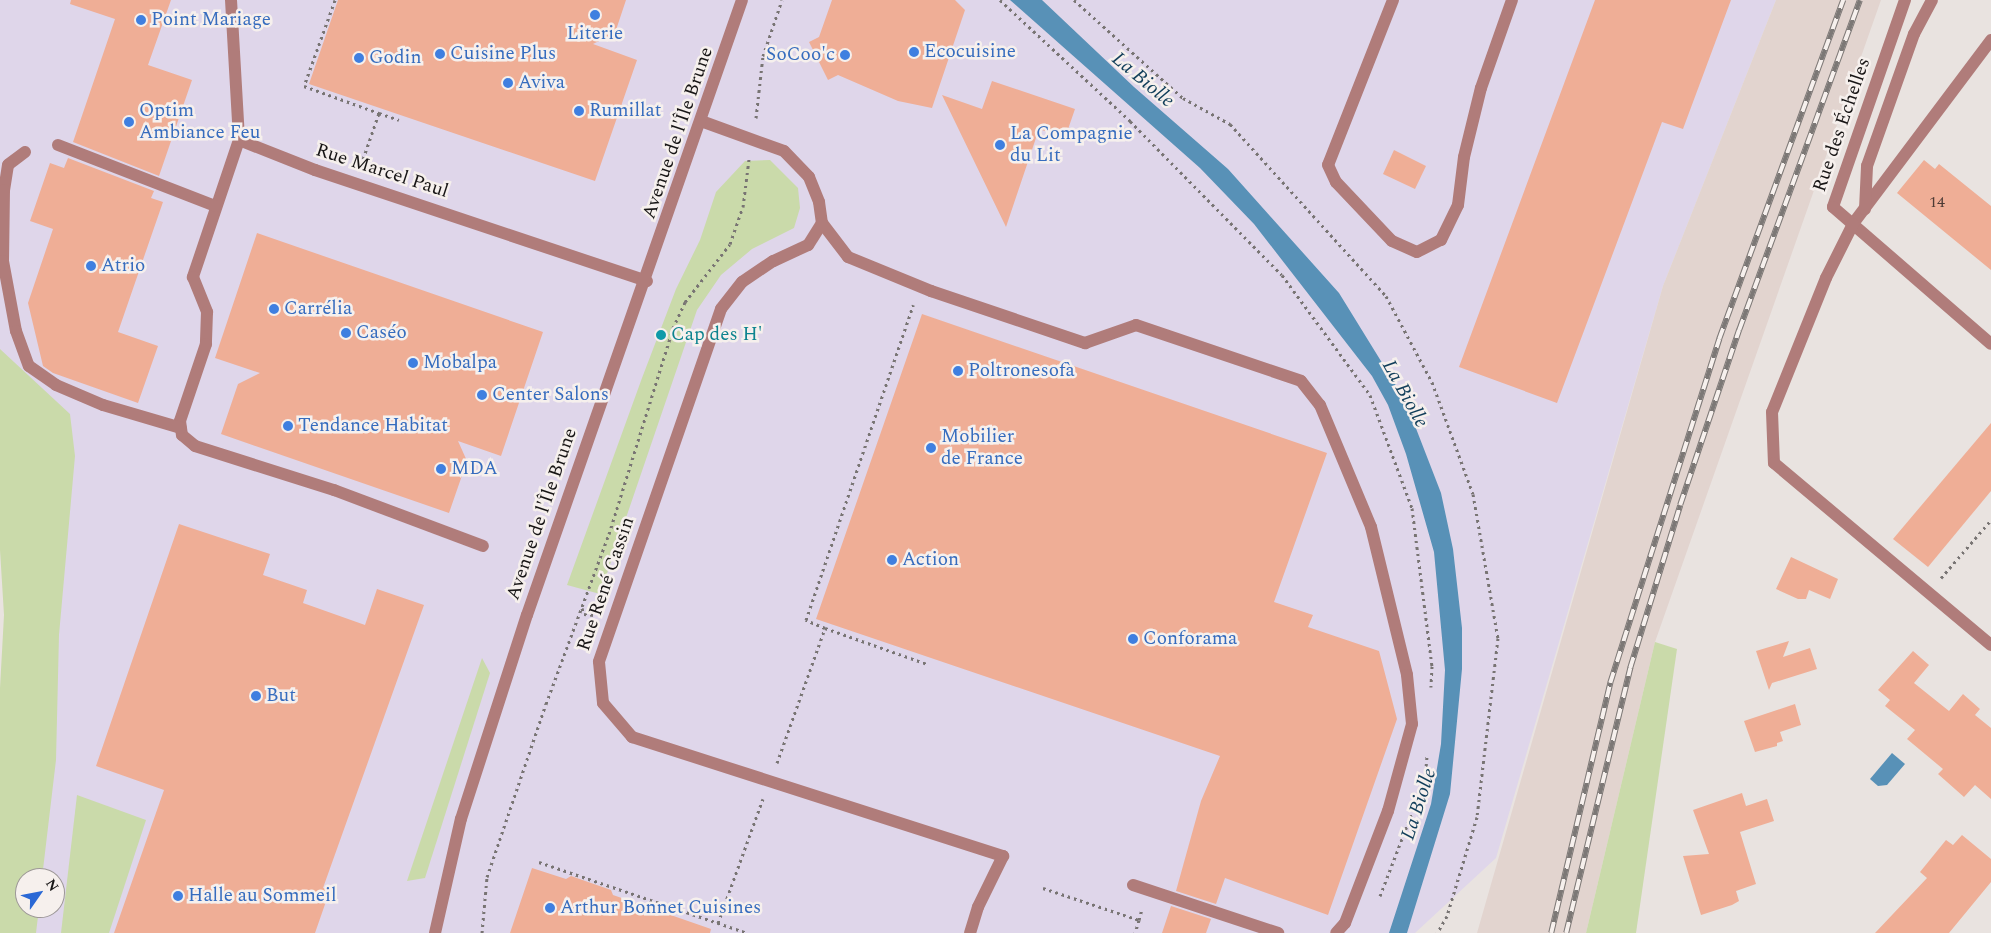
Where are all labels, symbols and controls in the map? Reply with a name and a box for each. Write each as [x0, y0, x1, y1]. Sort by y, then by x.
place label: Point Mariage [151, 9, 271, 31]
marker: Literie [589, 9, 601, 21]
marker: Point Mariage [135, 14, 147, 26]
place label: Literie [567, 23, 623, 45]
place label: Ecocuisine [924, 41, 1016, 63]
place label: Cuisine Plus [450, 43, 556, 65]
street label: Avenue de l'Île Brune [638, 44, 718, 222]
place label: SoCoo'c [766, 44, 835, 66]
marker: Ecocuisine [908, 46, 920, 58]
place label: Godin [369, 47, 422, 69]
water label: La Biolle [1107, 47, 1179, 113]
marker: Cuisine Plus [434, 48, 446, 60]
marker: SoCoo'c [839, 49, 851, 61]
marker: Godin [353, 52, 365, 64]
street label: Rue des Échelles [1808, 55, 1876, 195]
place label: Aviva [518, 72, 565, 94]
marker: Aviva [502, 77, 514, 89]
place label: Optim Ambiance Feu [139, 100, 260, 144]
place label: Rumillat [589, 100, 662, 122]
marker: Rumillat [573, 105, 585, 117]
marker: Optim Ambiance Feu [123, 116, 135, 128]
place label: La Compagnie du Lit [1010, 123, 1133, 167]
street label: Rue Marcel Paul [313, 139, 451, 203]
marker: La Compagnie du Lit [994, 139, 1006, 151]
house number: 14 [1929, 192, 1945, 212]
place label: Atrio [101, 255, 145, 277]
marker: Atrio [85, 260, 97, 272]
place label: Carrélia [284, 298, 352, 320]
marker: Carrélia [268, 303, 280, 315]
place label: Caséo [356, 322, 407, 344]
place label: Cap des H' [671, 324, 763, 346]
marker: Caséo [340, 327, 352, 339]
marker: Cap des H' [655, 329, 667, 341]
place label: Mobalpa [423, 352, 497, 374]
water label: La Biolle [1377, 356, 1433, 432]
marker: Mobalpa [407, 357, 419, 369]
place label: Poltronesofà [968, 360, 1075, 382]
marker: Poltronesofà [952, 365, 964, 377]
place label: Center Salons [492, 384, 609, 406]
marker: Center Salons [476, 389, 488, 401]
place label: Tendance Habitat [298, 415, 448, 437]
marker: Tendance Habitat [282, 420, 294, 432]
street label: Avenue de l'Île Brune [502, 425, 582, 603]
place label: Mobilier de France [941, 426, 1023, 470]
marker: Mobilier de France [925, 442, 937, 454]
place label: MDA [451, 458, 498, 480]
marker: MDA [435, 463, 447, 475]
street label: Rue René Cassin [572, 514, 640, 654]
place label: Action [902, 549, 959, 571]
marker: Action [886, 554, 898, 566]
place label: Conforama [1143, 628, 1237, 650]
marker: Conforama [1127, 633, 1139, 645]
place label: But [266, 685, 296, 707]
marker: But [250, 690, 262, 702]
water label: La Biolle [1396, 765, 1442, 843]
north arrow [15, 868, 65, 918]
text: N [40, 875, 64, 896]
place label: Halle au Sommeil [188, 885, 337, 907]
marker: Halle au Sommeil [172, 890, 184, 902]
place label: Arthur Bonnet Cuisines [560, 897, 761, 919]
marker: Arthur Bonnet Cuisines [544, 902, 556, 914]

